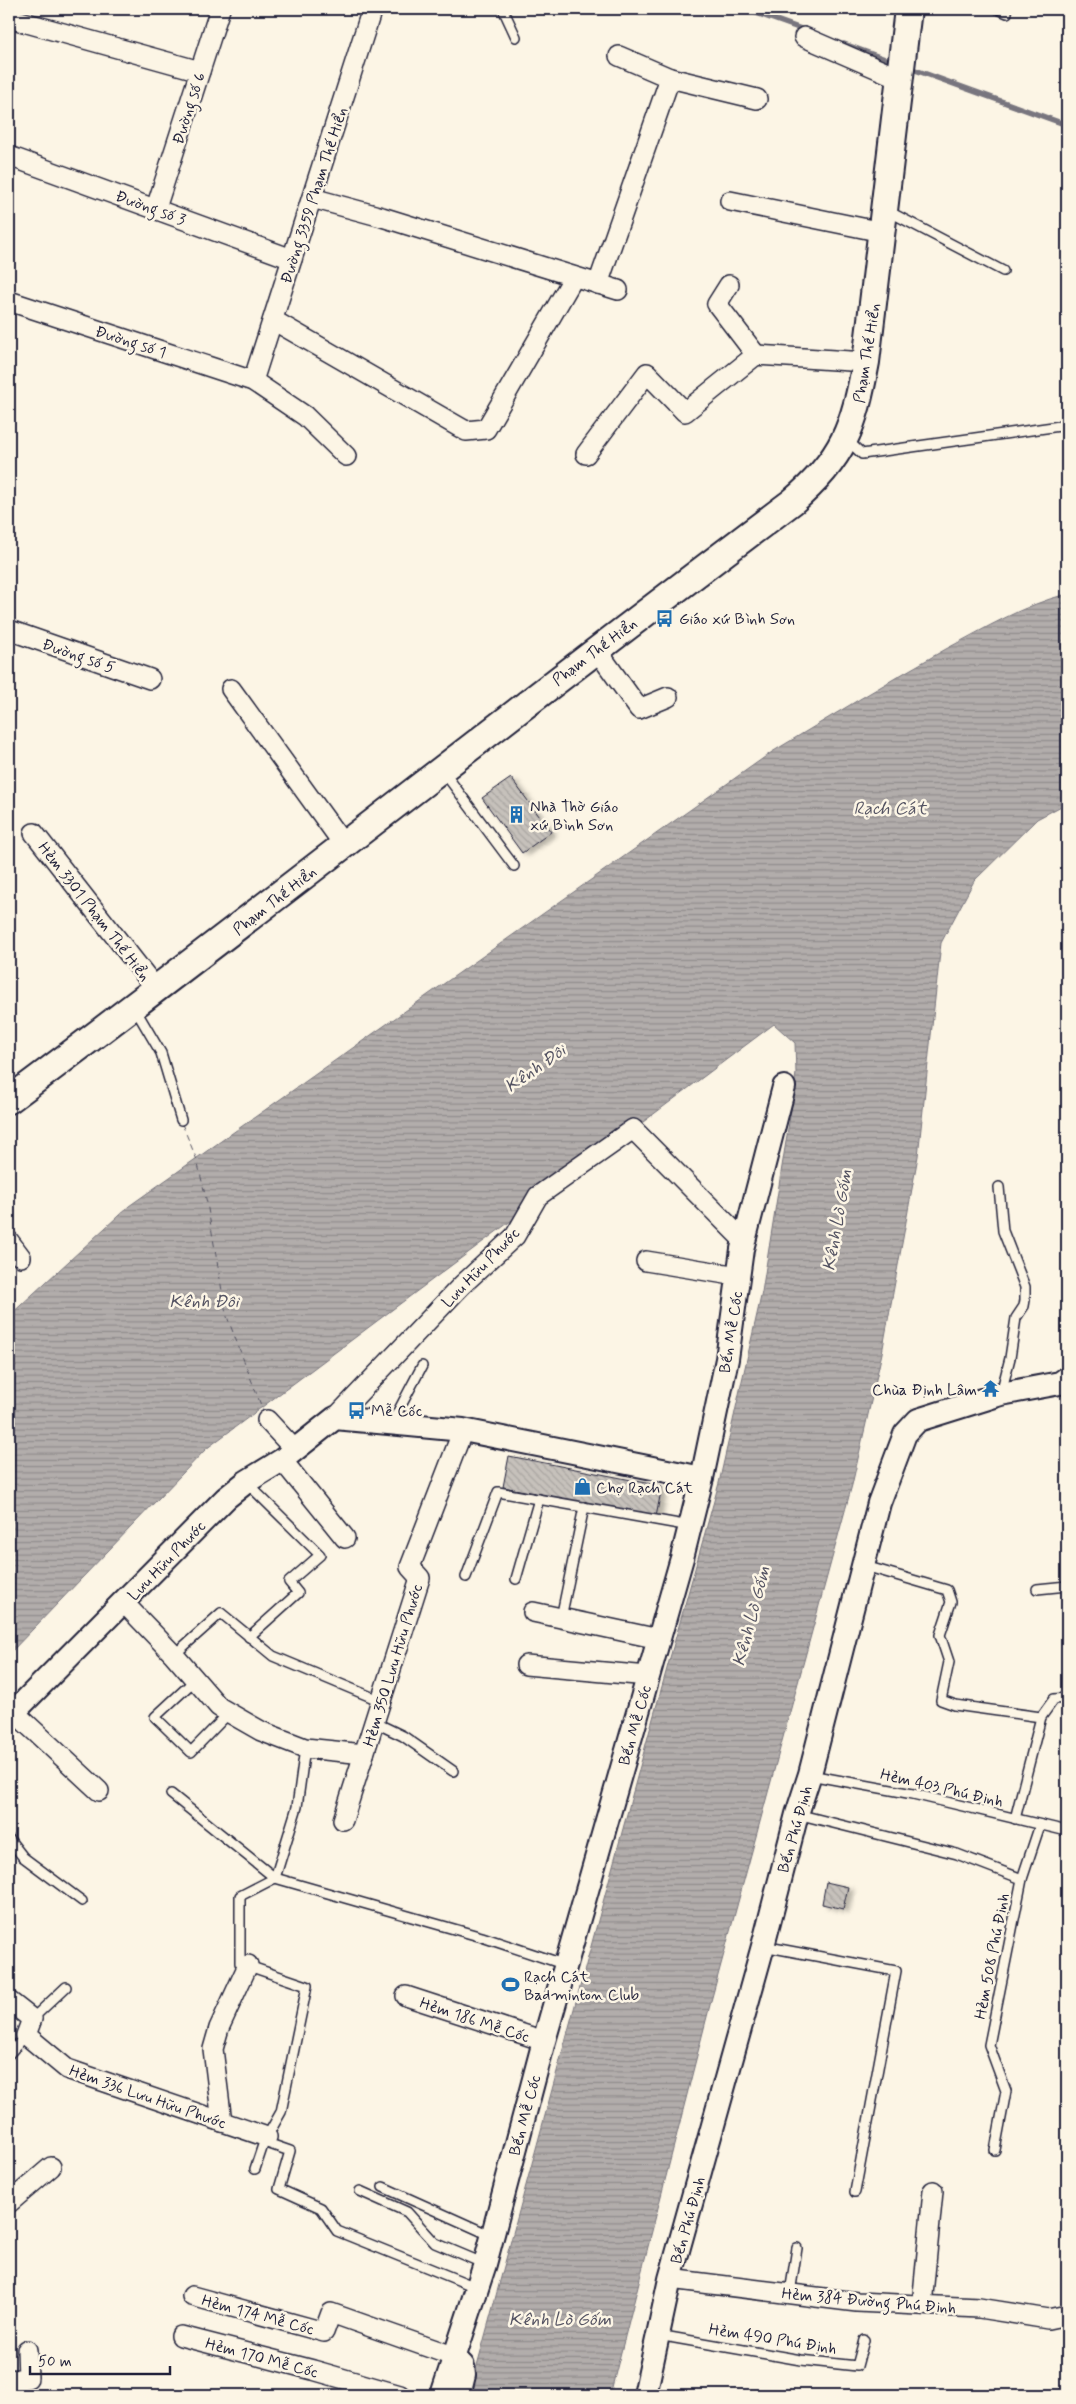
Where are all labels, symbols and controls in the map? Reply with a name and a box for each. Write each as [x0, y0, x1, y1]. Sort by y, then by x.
street label: Đường số 6 [168, 70, 212, 147]
street label: Đường 3359 Phạm Thế Hiển [276, 105, 354, 287]
street label: Đường số 3 [112, 186, 189, 232]
street label: Phạm Thế Hiển [849, 302, 886, 405]
street label: Đường số 1 [92, 321, 169, 365]
bus stop icon: Giáo xứ Bình Sơn [655, 608, 675, 628]
place label: Giáo xứ Bình Sơn [679, 609, 795, 630]
street label: Phạm Thế Hiển [548, 613, 642, 691]
street label: Đường số 5 [39, 634, 118, 680]
place label: Nhà Thờ Giáo xứ Bình Sơn [530, 797, 618, 836]
water label: Rạch Cát [854, 797, 928, 821]
building icon: Nhà Thờ Giáo xứ Bình Sơn [506, 805, 526, 825]
street label: Hẻm 3301 Phạm Thế Hiển [33, 838, 155, 986]
street label: Phạm Thế Hiển [229, 862, 321, 941]
water label: Kênh Đôi [500, 1038, 572, 1099]
water label: Kênh Lò Gốm [817, 1168, 859, 1273]
street label: Lưu Hữu Phước [438, 1223, 525, 1313]
street label: Bến Mễ Cốc [715, 1289, 748, 1375]
water label: Kênh Đôi [169, 1290, 241, 1314]
temple icon: Chùa Định Lâm [981, 1379, 1001, 1399]
place label: Chùa Định Lâm [872, 1380, 977, 1401]
bus stop icon: Mễ Cốc [347, 1400, 367, 1420]
place label: Mễ Cốc [371, 1401, 423, 1422]
shop icon: Chợ Rạch Cát [572, 1477, 592, 1497]
place label: Chợ Rạch Cát [596, 1478, 694, 1499]
street label: Lưu Hữu Phước [124, 1516, 211, 1606]
water label: Kênh Lò Gốm [727, 1564, 777, 1669]
street label: Hẻm 350 Lưu Hữu Phước [359, 1581, 428, 1749]
street label: Bến Mễ Cốc [614, 1682, 657, 1768]
street label: Hẻm 403 Phú Định [878, 1764, 1005, 1813]
street label: Bến Phú Định [773, 1783, 818, 1876]
street label: Hẻm 508 Phú Định [970, 1891, 1015, 2021]
place label: Rạch Cát Badminton Club [524, 1967, 640, 2006]
sports icon: Rạch Cát Badminton Club [500, 1975, 520, 1995]
street label: Hẻm 186 Mễ Cốc [417, 1993, 533, 2048]
street label: Hẻm 336 Lưu Hữu Phước [66, 2061, 229, 2134]
street label: Bến Mễ Cốc [505, 2072, 546, 2158]
street label: Bến Phú Định [666, 2174, 711, 2267]
street label: Hẻm 384 Đường Phú Định [781, 2283, 957, 2321]
street label: Hẻm 174 Mễ Cốc [199, 2290, 317, 2341]
water label: Kênh Lò Gốm [509, 2308, 611, 2332]
street label: Hẻm 490 Phú Định [707, 2319, 838, 2360]
street label: Hẻm 170 Mễ Cốc [203, 2333, 321, 2384]
scale bar [30, 2344, 170, 2376]
text: 50 m [38, 2352, 72, 2372]

